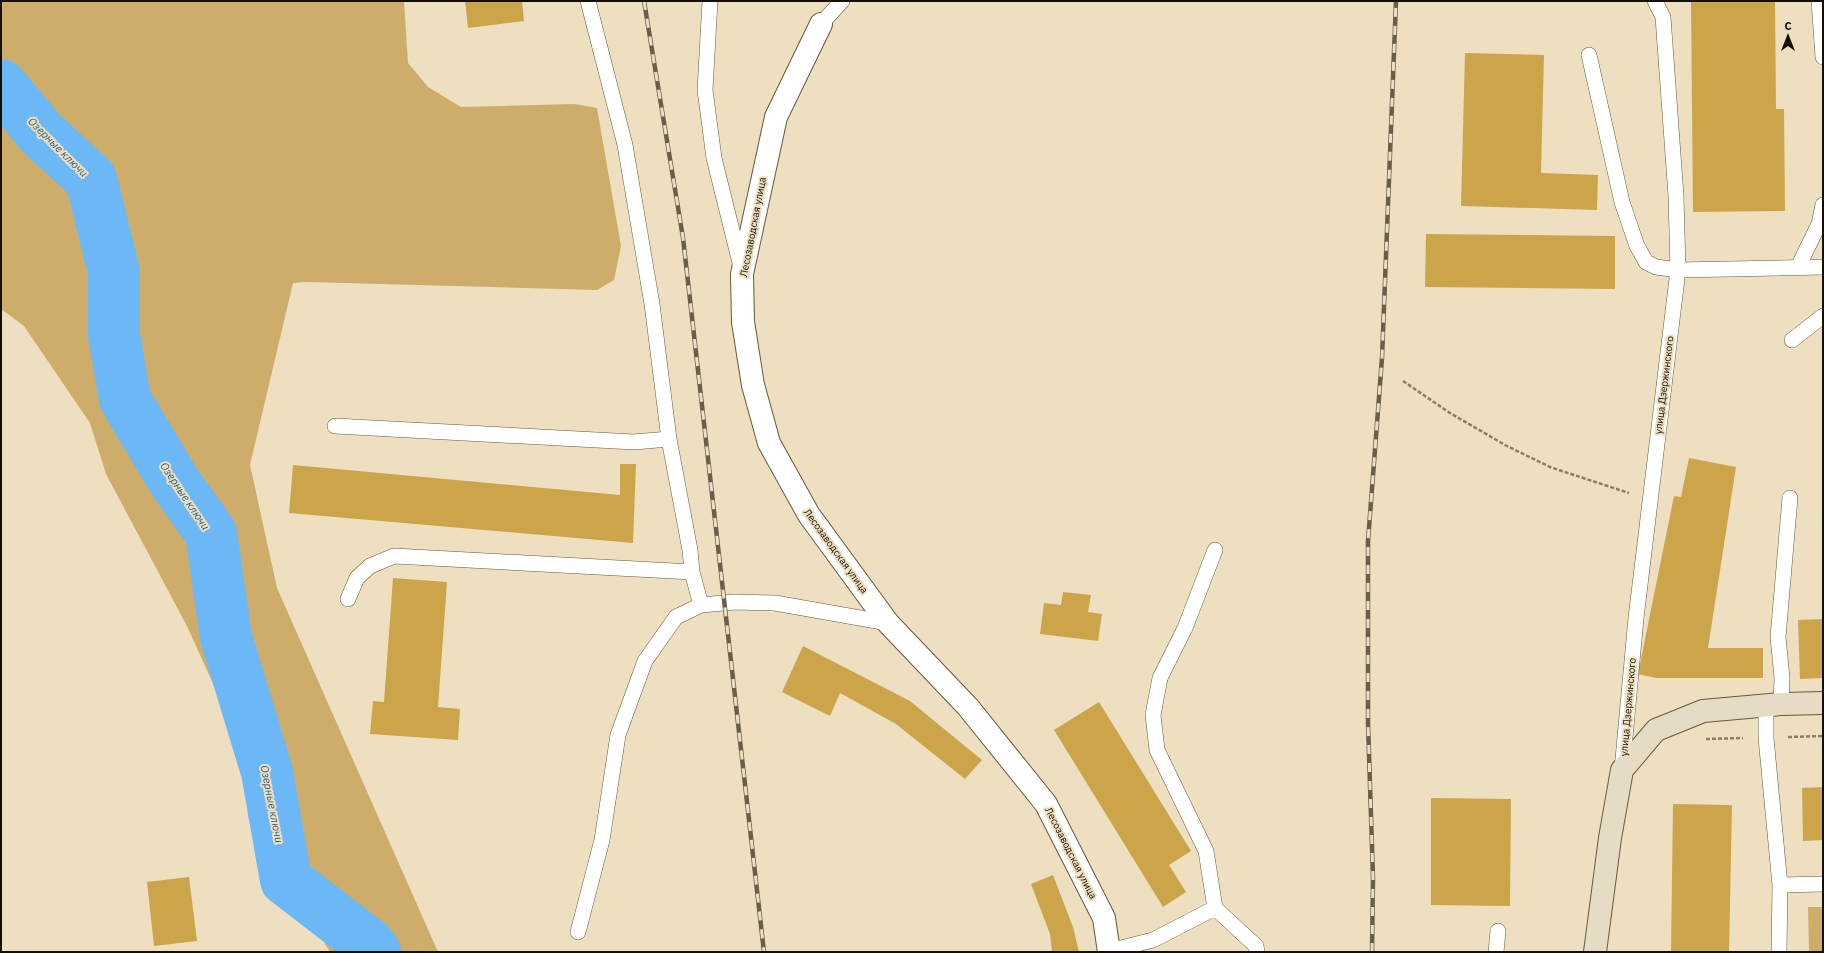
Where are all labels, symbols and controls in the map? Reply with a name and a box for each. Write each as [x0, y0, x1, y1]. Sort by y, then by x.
north arrow [1768, 16, 1808, 56]
text: С [1784, 19, 1792, 33]
water label: Озерные ключи [25, 114, 91, 180]
street label: Лесозаводская улица [737, 175, 769, 278]
street label: улица Дзержинского [1652, 335, 1677, 435]
water label: Озерные ключи [157, 459, 213, 533]
street label: Лесозаводская улица [801, 506, 871, 596]
street label: улица Дзержинского [1617, 657, 1639, 757]
water label: Озерные ключи [258, 764, 286, 844]
street label: Лесозаводская улица [1042, 805, 1100, 902]

